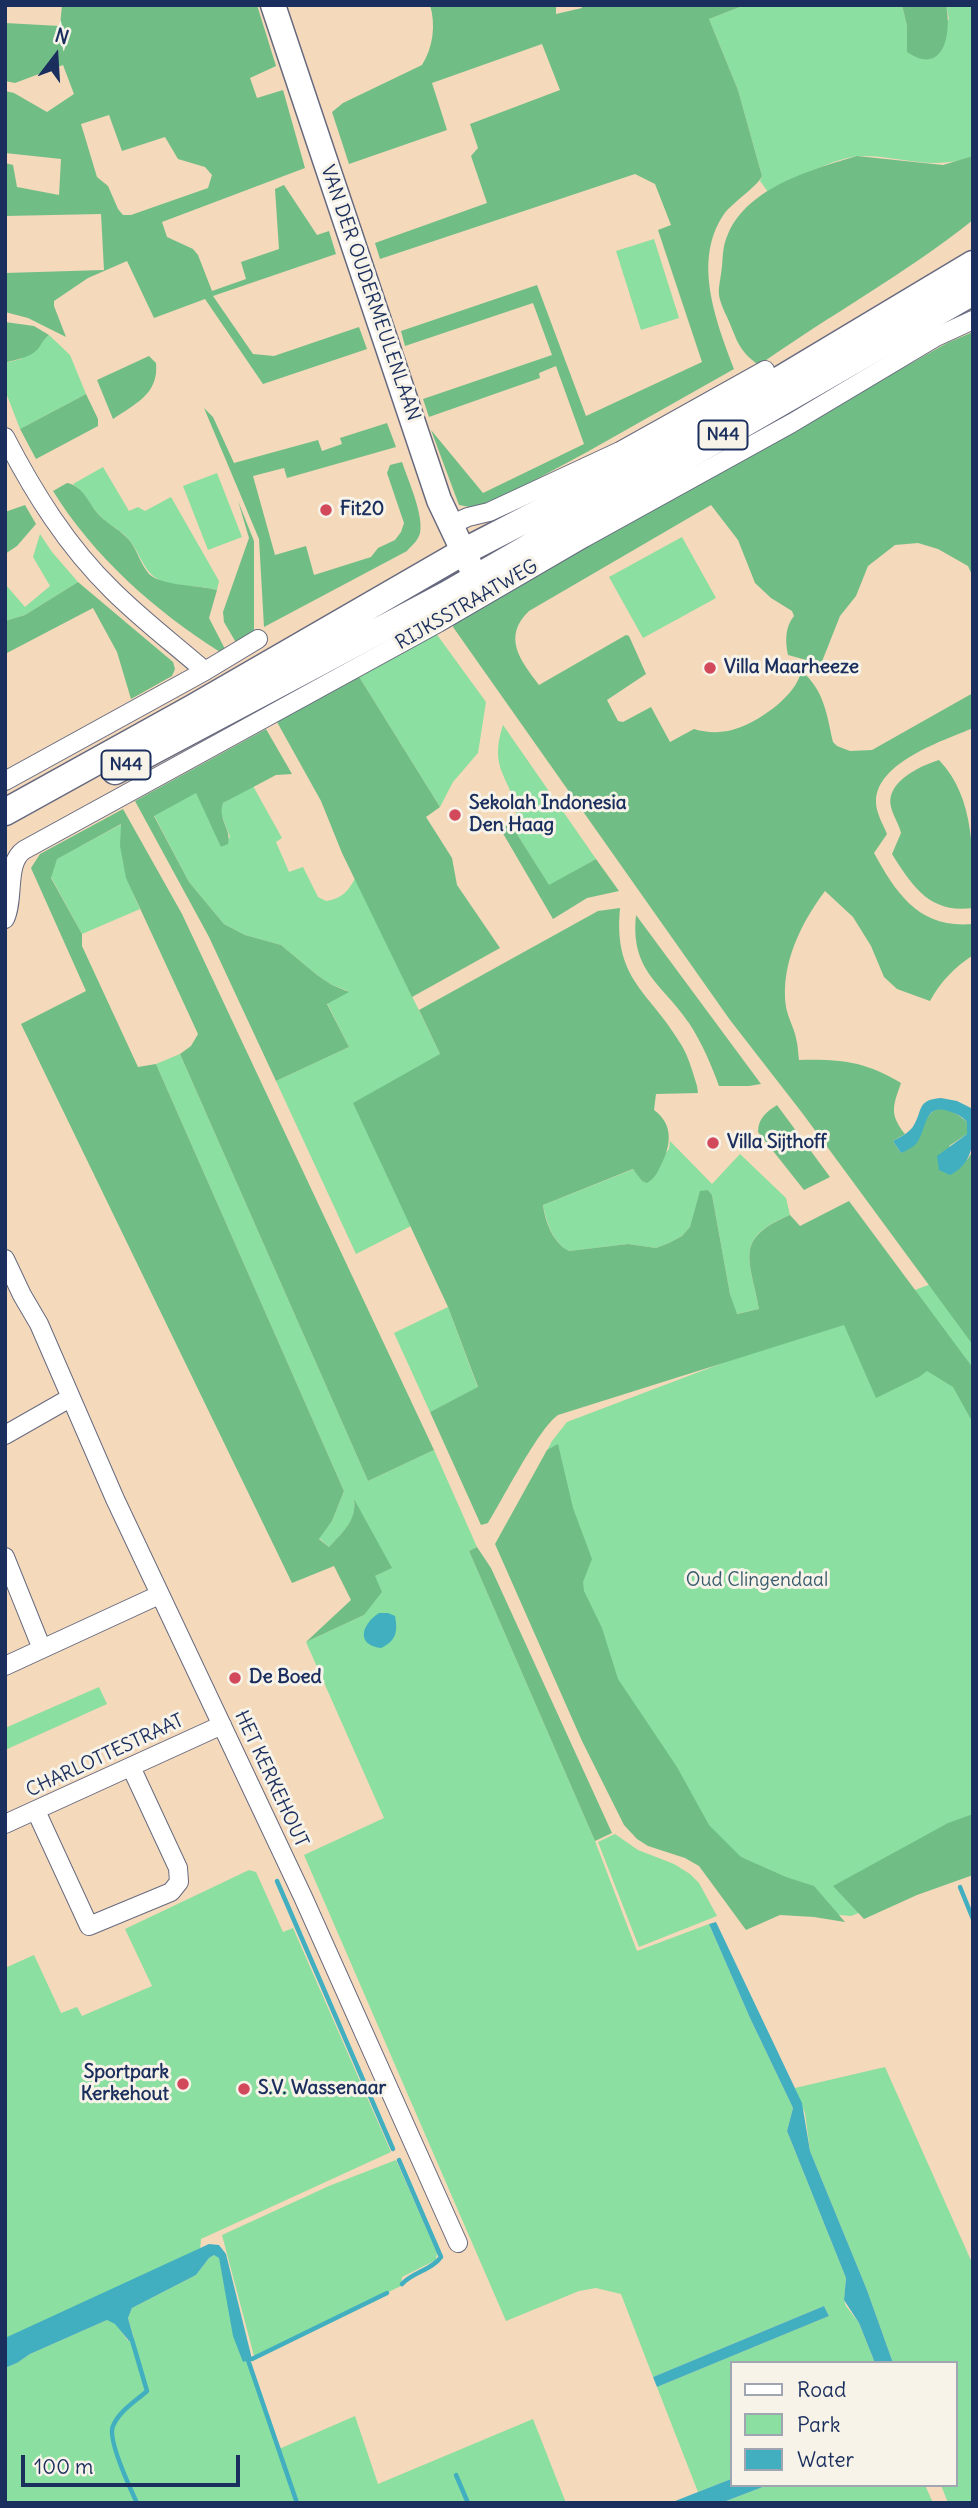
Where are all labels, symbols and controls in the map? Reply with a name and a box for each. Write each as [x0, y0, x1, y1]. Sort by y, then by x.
north arrow [21, 21, 91, 91]
text: N [52, 23, 72, 49]
street label: VAN DER OUDERMEULENLAAN [315, 162, 425, 424]
road number: N44 [698, 421, 748, 450]
place label: Fit20 [340, 499, 384, 521]
marker: Fit20 [318, 502, 334, 518]
street label: RIJKSSTRAATWEG [392, 555, 542, 655]
place label: Villa Maarheeze [724, 657, 859, 679]
marker: Villa Maarheeze [702, 660, 718, 676]
road number: N44 [102, 750, 150, 780]
place label: Sekolah Indonesia Den Haag [469, 793, 627, 837]
marker: Sekolah Indonesia Den Haag [447, 807, 463, 823]
place label: Villa Sijthoff [727, 1132, 826, 1154]
marker: Villa Sijthoff [705, 1135, 721, 1151]
park label: Oud Clingendaal [686, 1570, 828, 1592]
place label: De Boed [249, 1667, 322, 1689]
marker: De Boed [227, 1670, 243, 1686]
street label: HET KERKEHOUT [229, 1707, 313, 1851]
street label: CHARLOTTESTRAAT [23, 1710, 187, 1802]
place label: Sportpark Kerkehout [81, 2062, 169, 2106]
marker: Sportpark Kerkehout [175, 2076, 191, 2092]
place label: S.V. Wassenaar [258, 2078, 386, 2100]
marker: S.V. Wassenaar [236, 2081, 252, 2097]
legend [730, 2361, 957, 2487]
text: Road [797, 2376, 846, 2403]
text: Park [797, 2411, 840, 2438]
scale bar [24, 2442, 243, 2486]
text: Water [797, 2446, 854, 2473]
text: 100 m [34, 2453, 93, 2480]

